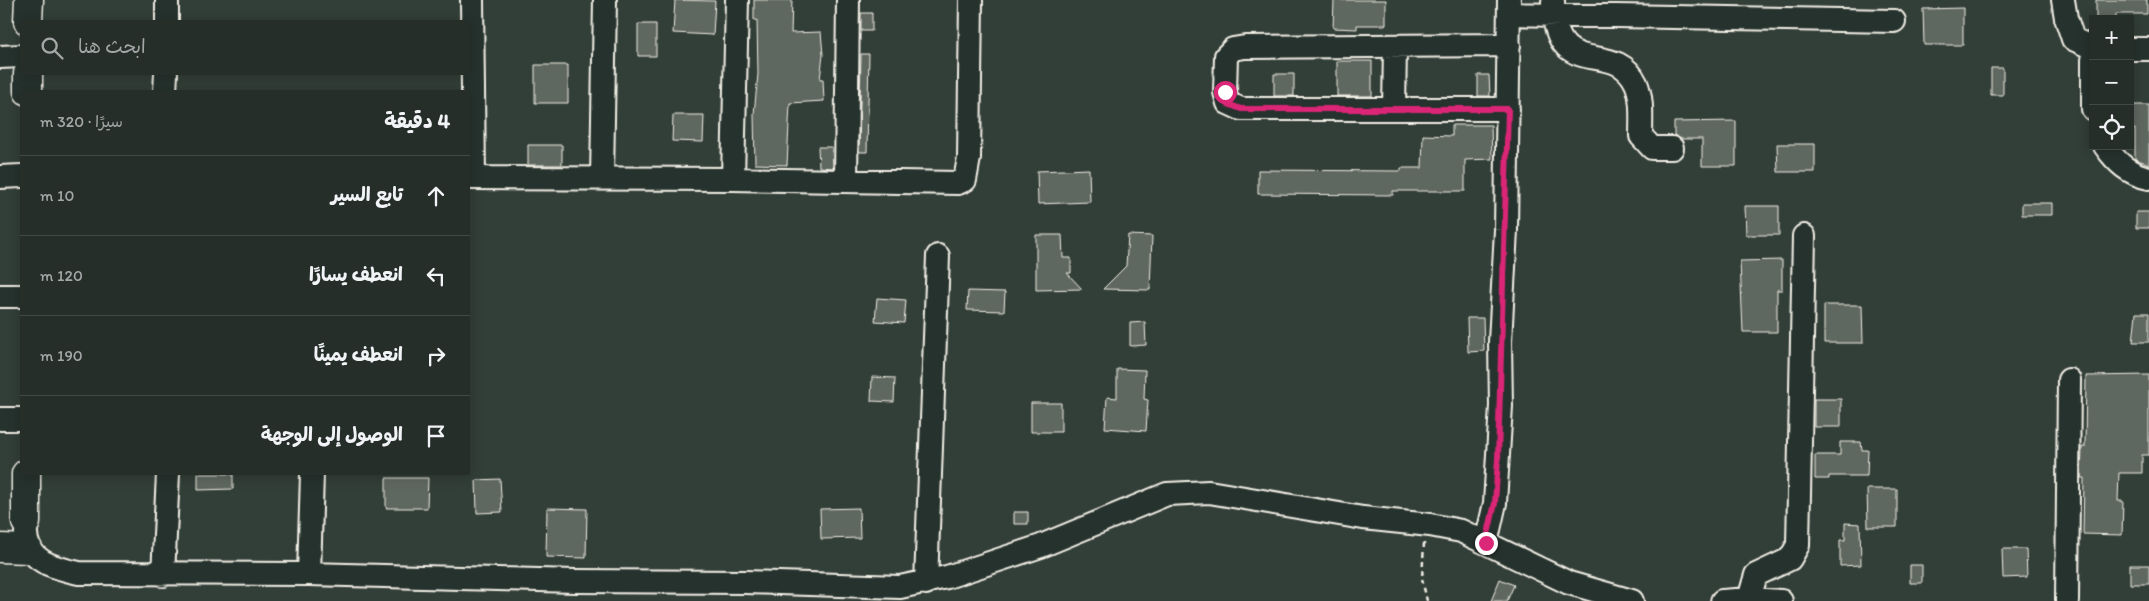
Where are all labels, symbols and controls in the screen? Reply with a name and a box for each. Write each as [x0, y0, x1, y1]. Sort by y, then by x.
map controls [2089, 15, 2134, 150]
button: + [2089, 15, 2134, 60]
search box [20, 20, 470, 75]
icon: search [38, 34, 66, 62]
text: ابحث هنا [78, 35, 146, 58]
button: − [2089, 60, 2134, 105]
route start [1214, 81, 1237, 104]
button: locate [2089, 105, 2134, 150]
text: 4 دقيقة [384, 108, 450, 133]
text: سيرًا · 320 m [40, 112, 123, 131]
icon: ahead [422, 182, 450, 210]
text: تابع السير [331, 183, 403, 206]
text: 10 m [40, 186, 74, 205]
icon: left [422, 262, 450, 290]
text: انعطف يسارًا [309, 263, 403, 286]
text: 120 m [40, 266, 83, 285]
icon: right [422, 342, 450, 370]
text: انعطف يمينًا [314, 343, 403, 366]
text: 190 m [40, 346, 83, 365]
icon: arrive [422, 422, 450, 450]
text: الوصول إلى الوجهة [261, 423, 403, 446]
route end [1475, 532, 1498, 555]

